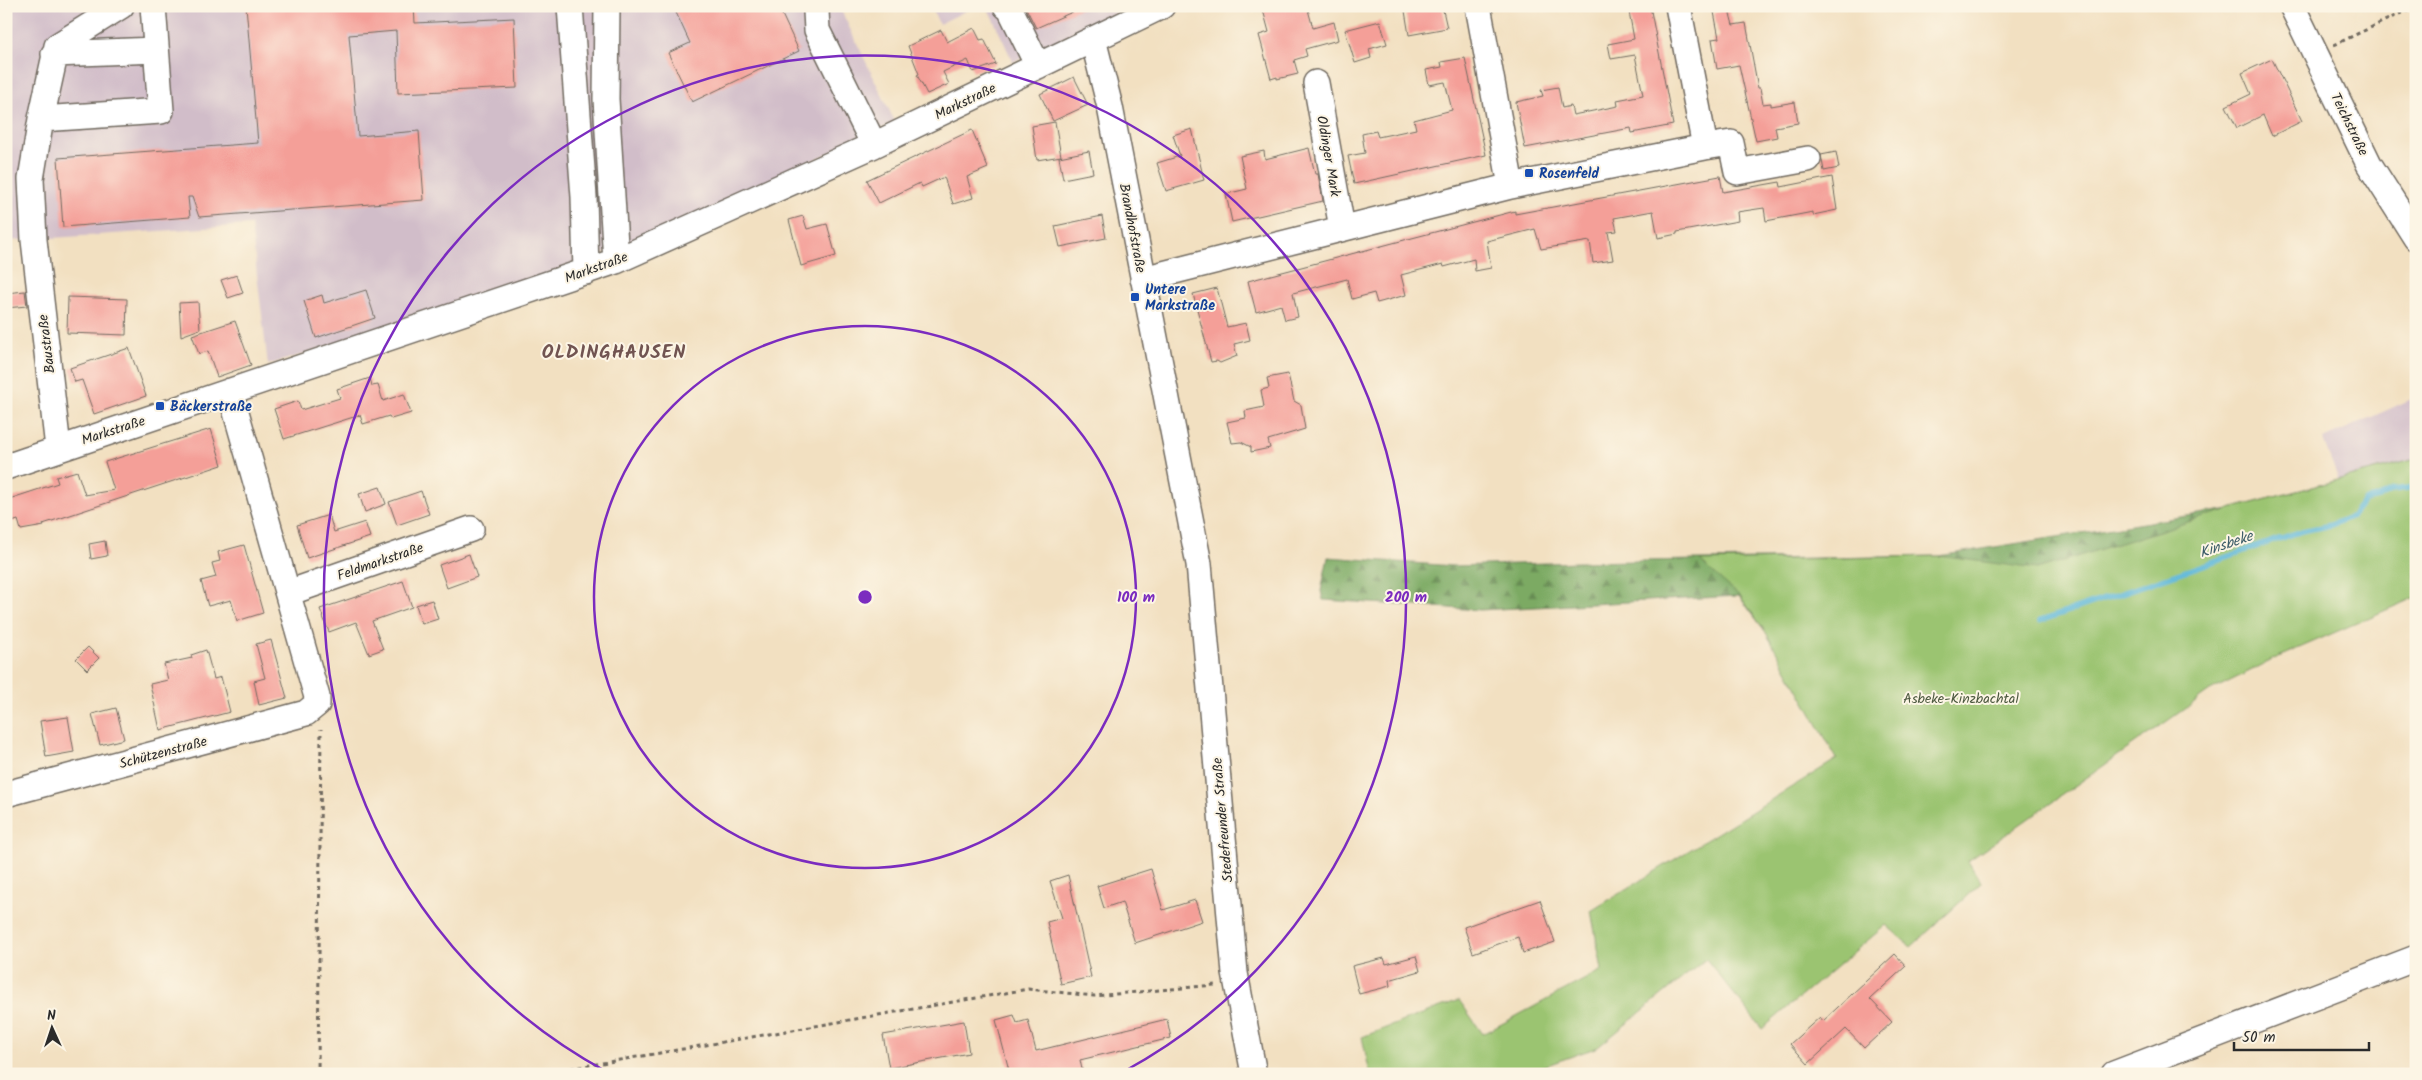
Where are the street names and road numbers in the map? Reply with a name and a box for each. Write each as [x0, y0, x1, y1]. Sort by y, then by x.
street label: Markstraße [931, 77, 1000, 126]
street label: Teichstraße [2324, 89, 2374, 160]
street label: Oldinger Mark [1310, 114, 1346, 199]
street label: Brandhofstraße [1113, 182, 1152, 276]
street label: Markstraße [562, 246, 632, 290]
street label: Baustraße [32, 312, 62, 375]
street label: Markstraße [79, 410, 149, 452]
street label: Feldmarkstraße [334, 537, 427, 587]
street label: Schützenstraße [117, 730, 210, 775]
street label: Stedefreunder Straße [1207, 756, 1239, 883]

